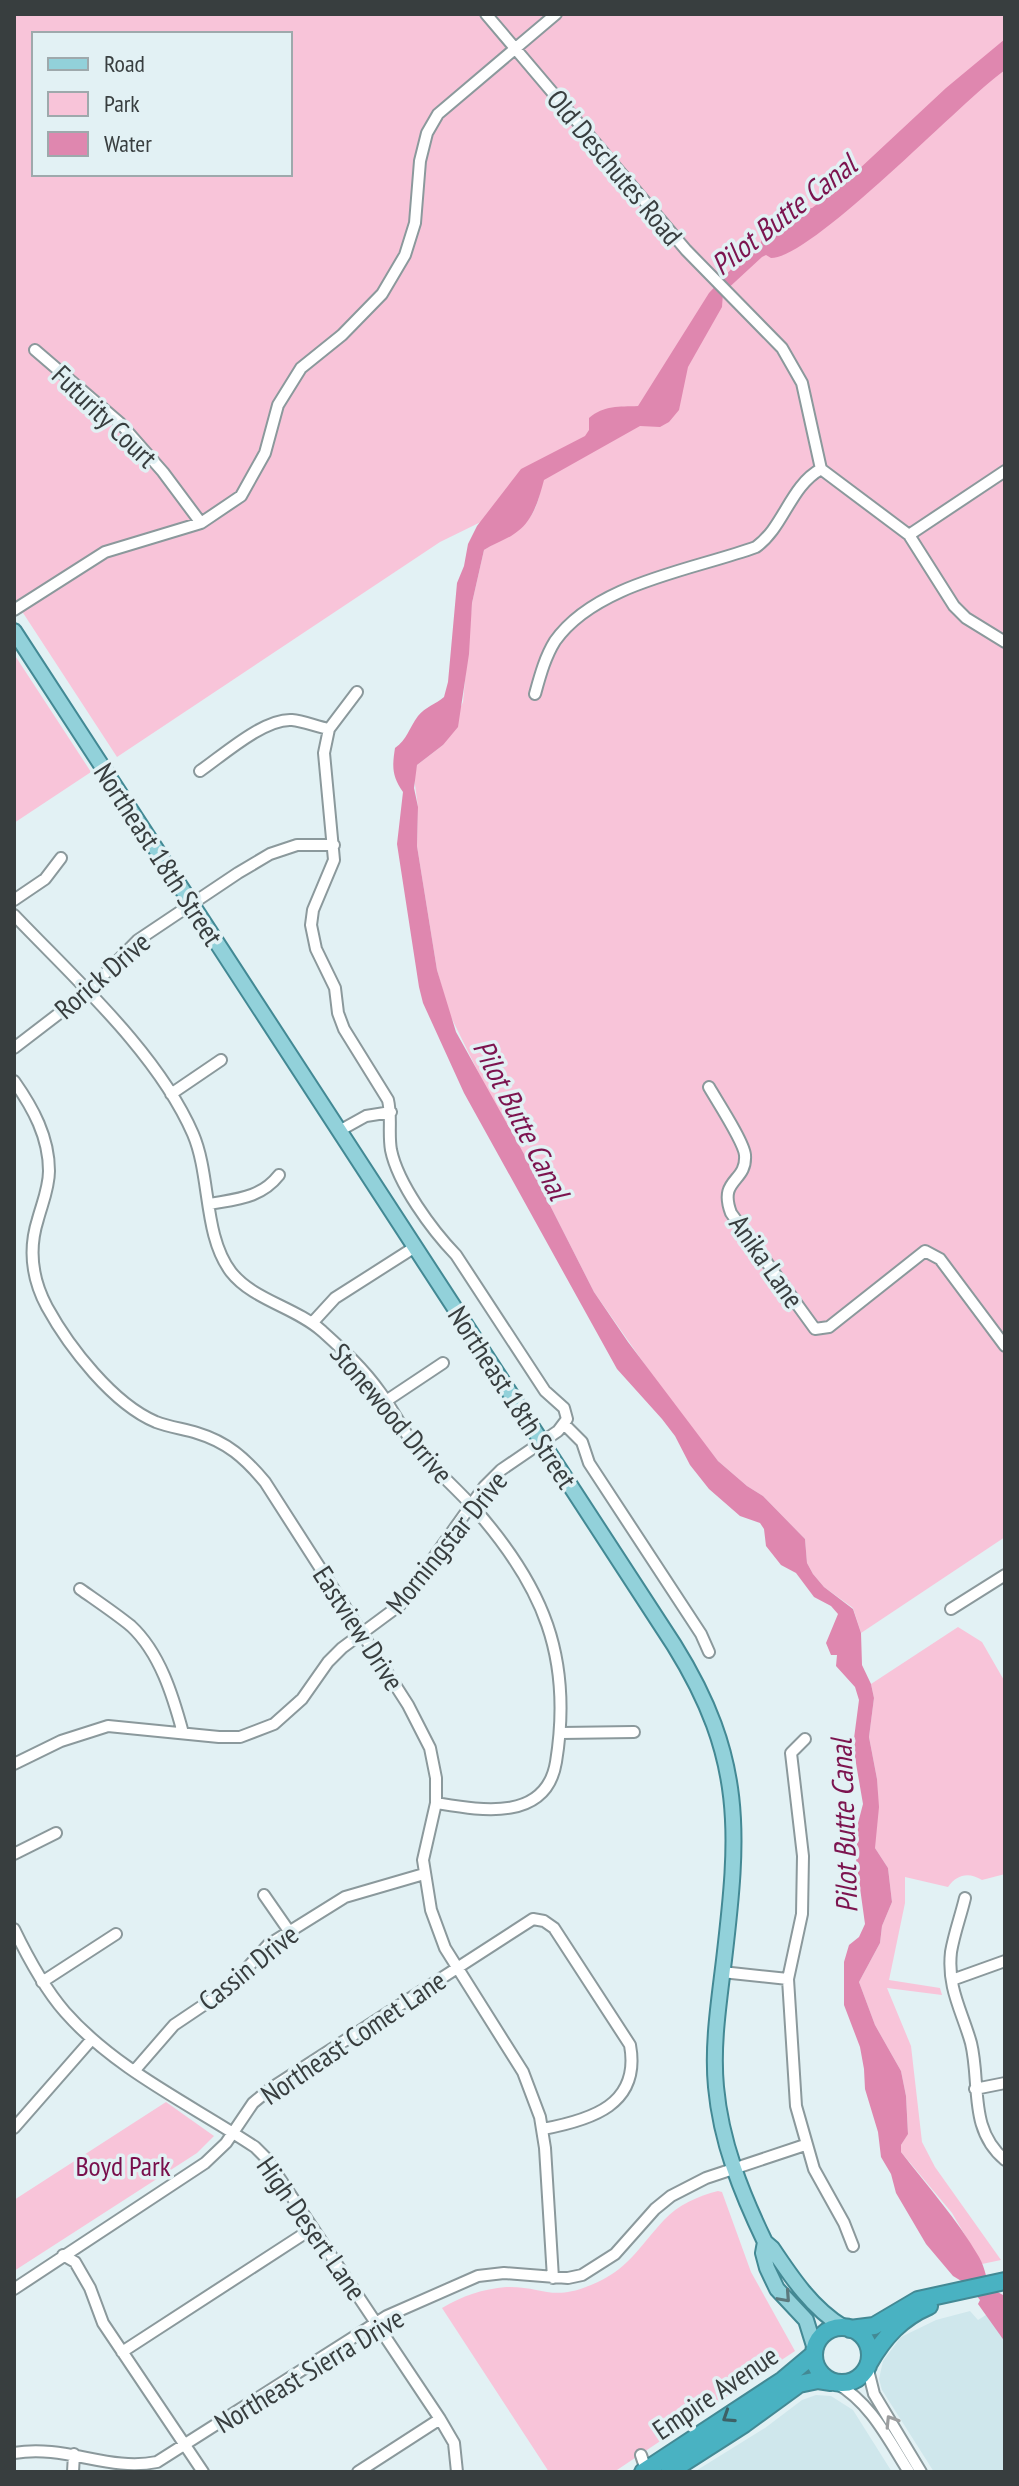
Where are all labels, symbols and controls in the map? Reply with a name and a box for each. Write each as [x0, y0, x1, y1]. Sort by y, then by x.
legend [32, 32, 292, 176]
text: Road [104, 48, 145, 79]
street label: Old Deschutes Road [539, 81, 691, 253]
text: Park [104, 88, 140, 119]
text: Water [104, 128, 152, 159]
water label: Pilot Butte Canal [702, 143, 866, 283]
street label: Futurity Court [44, 357, 166, 476]
street label: Northeast 18th Street [86, 756, 232, 953]
street label: Rorick Drive [46, 923, 158, 1027]
water label: Pilot Butte Canal [465, 1033, 580, 1208]
street label: Anika Lane [721, 1207, 813, 1315]
street label: Northeast 18th Street [440, 1299, 586, 1496]
street label: Stonewood Drrive [322, 1335, 462, 1491]
street label: Morningstar Drive [377, 1463, 515, 1621]
street label: Eastview Drive [305, 1559, 413, 1697]
water label: Pilot Butte Canal [820, 1735, 866, 1914]
street label: Cassin Drive [191, 1916, 305, 2018]
street label: Northeast Comet Lane [253, 1961, 453, 2113]
park label: Boyd Park [75, 2147, 171, 2184]
street label: High Desert Lane [249, 2149, 375, 2307]
one-way arrow [776, 2288, 791, 2302]
street label: Northeast Sierra Drive [208, 2299, 410, 2441]
street label: Empire Avenue [645, 2336, 785, 2448]
one-way arrow [723, 2407, 737, 2422]
one-way arrow [885, 2415, 900, 2429]

